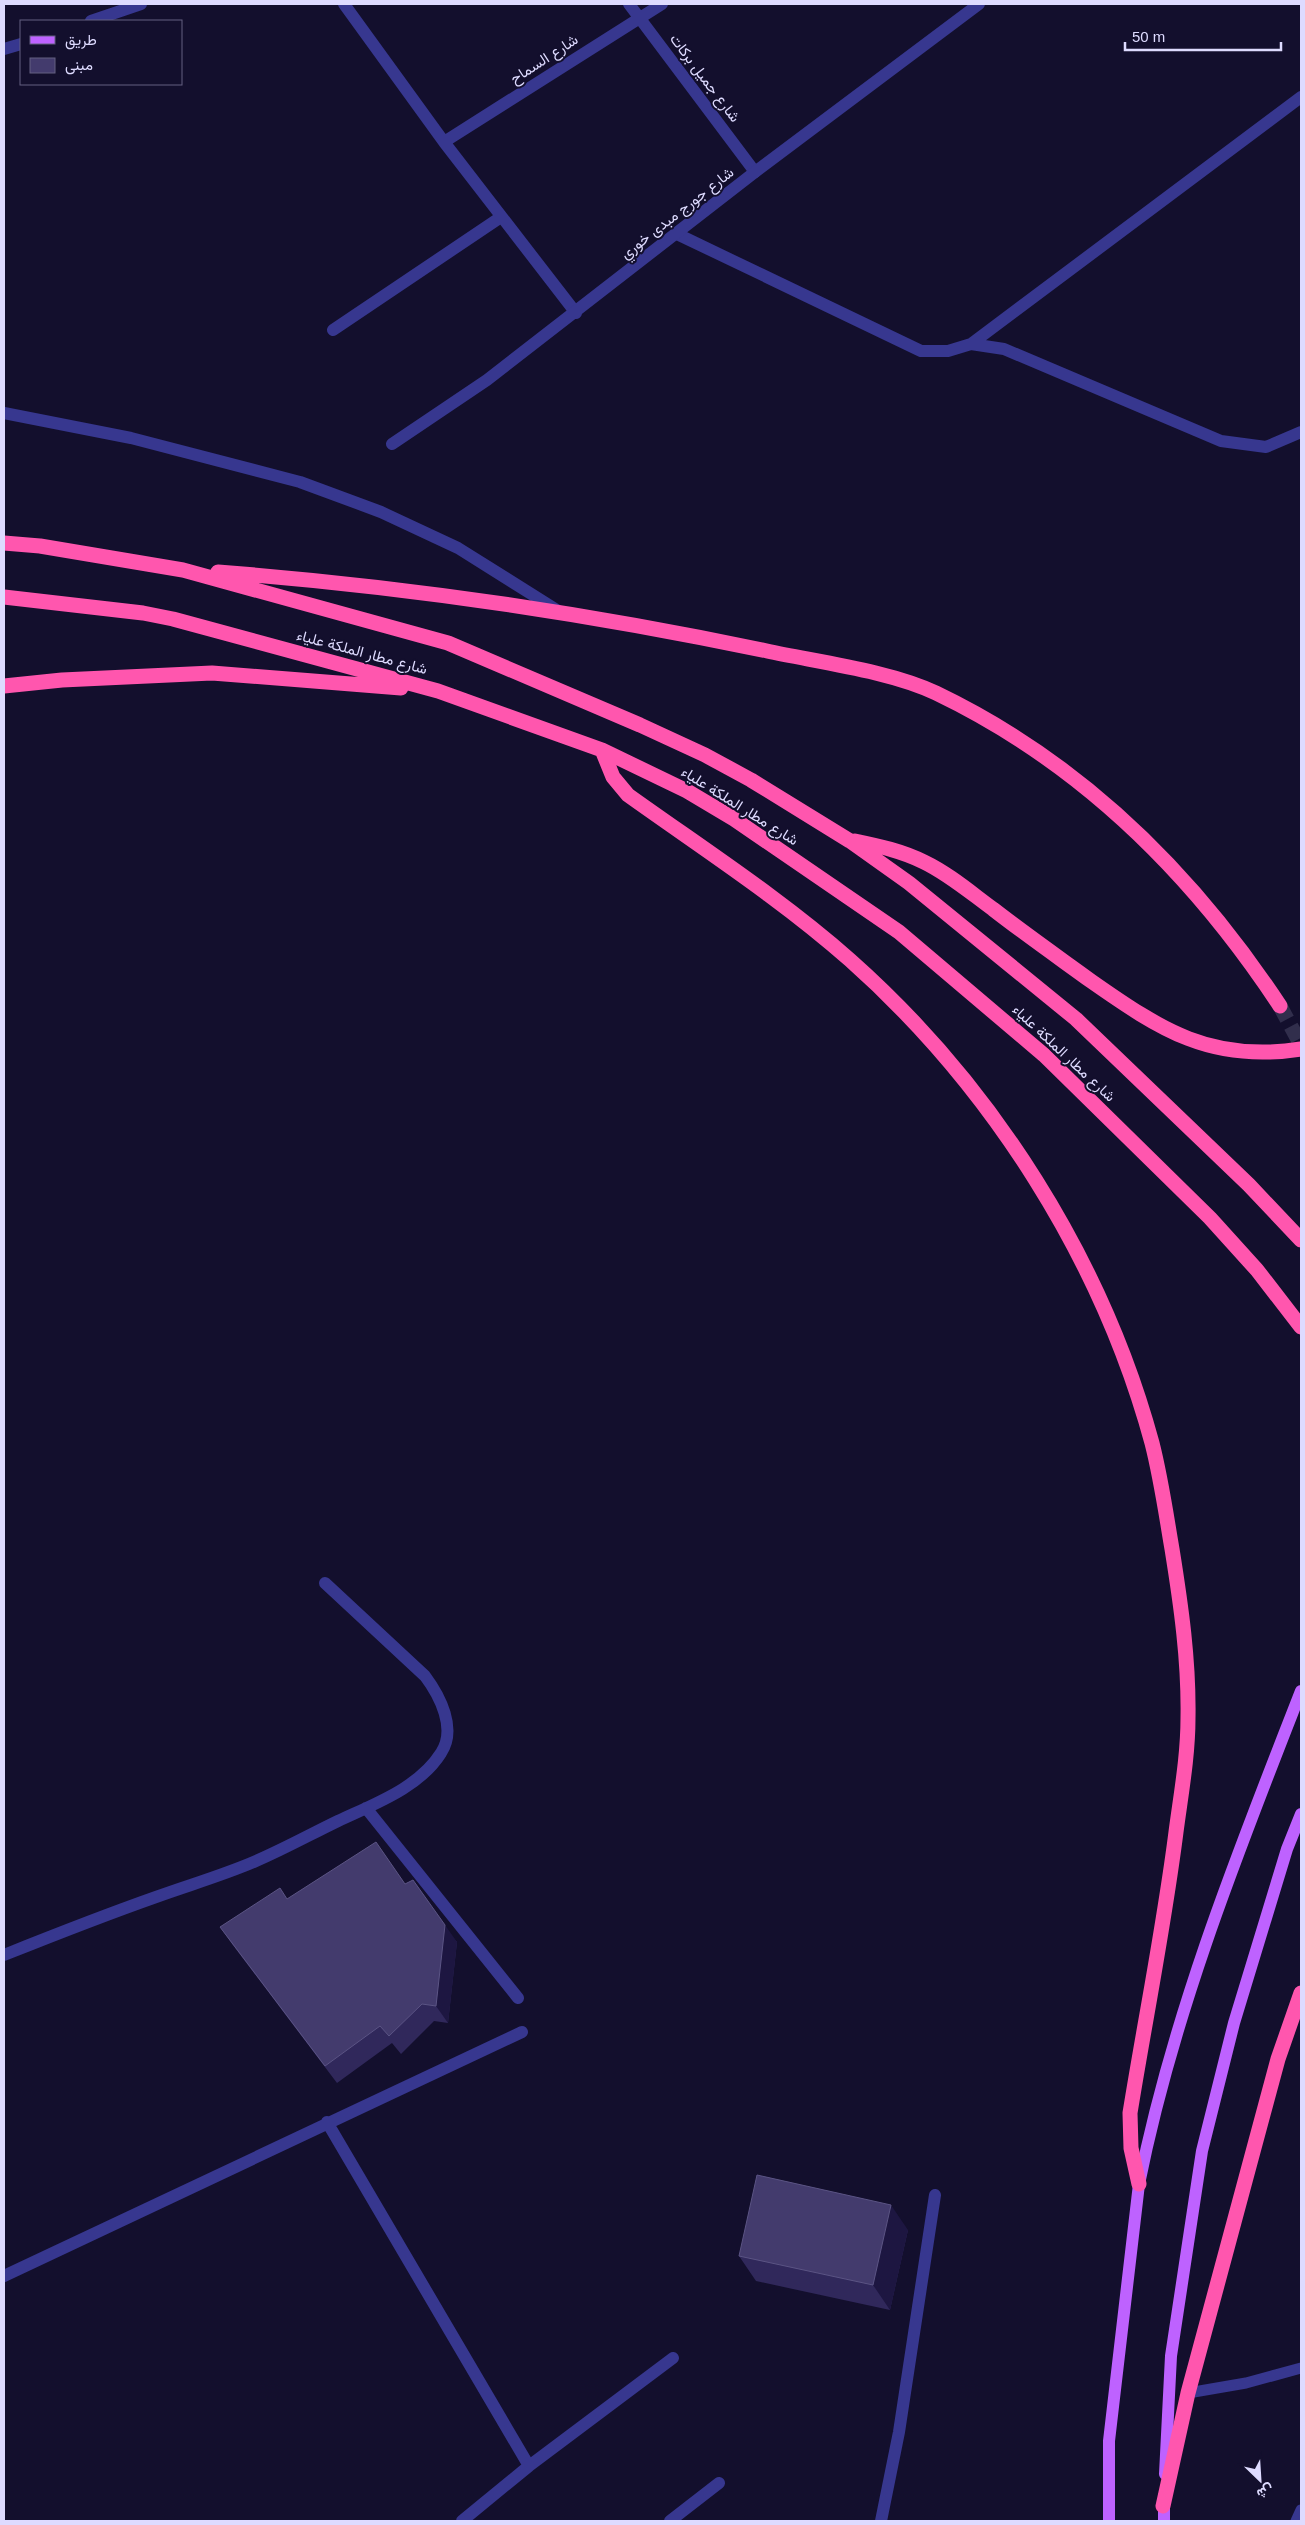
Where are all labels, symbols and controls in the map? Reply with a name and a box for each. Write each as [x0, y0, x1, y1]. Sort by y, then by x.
legend [20, 20, 182, 85]
scale bar [1125, 20, 1281, 52]
text: 50 m [1132, 28, 1165, 45]
street label: شارع السماح [507, 30, 583, 89]
street label: شارع جميل بركات [664, 30, 744, 127]
text: طريق [65, 31, 97, 50]
text: مبنى [65, 56, 93, 75]
street label: شارع جورج مبدى خوري [617, 163, 740, 266]
street label: شارع مطار الملكة علياء [294, 626, 429, 680]
street label: شارع مطار الملكة علياء [677, 763, 802, 851]
street label: شارع مطار الملكة علياء [1007, 1001, 1119, 1107]
north arrow [1235, 2455, 1285, 2505]
text: ش [1254, 2480, 1277, 2503]

